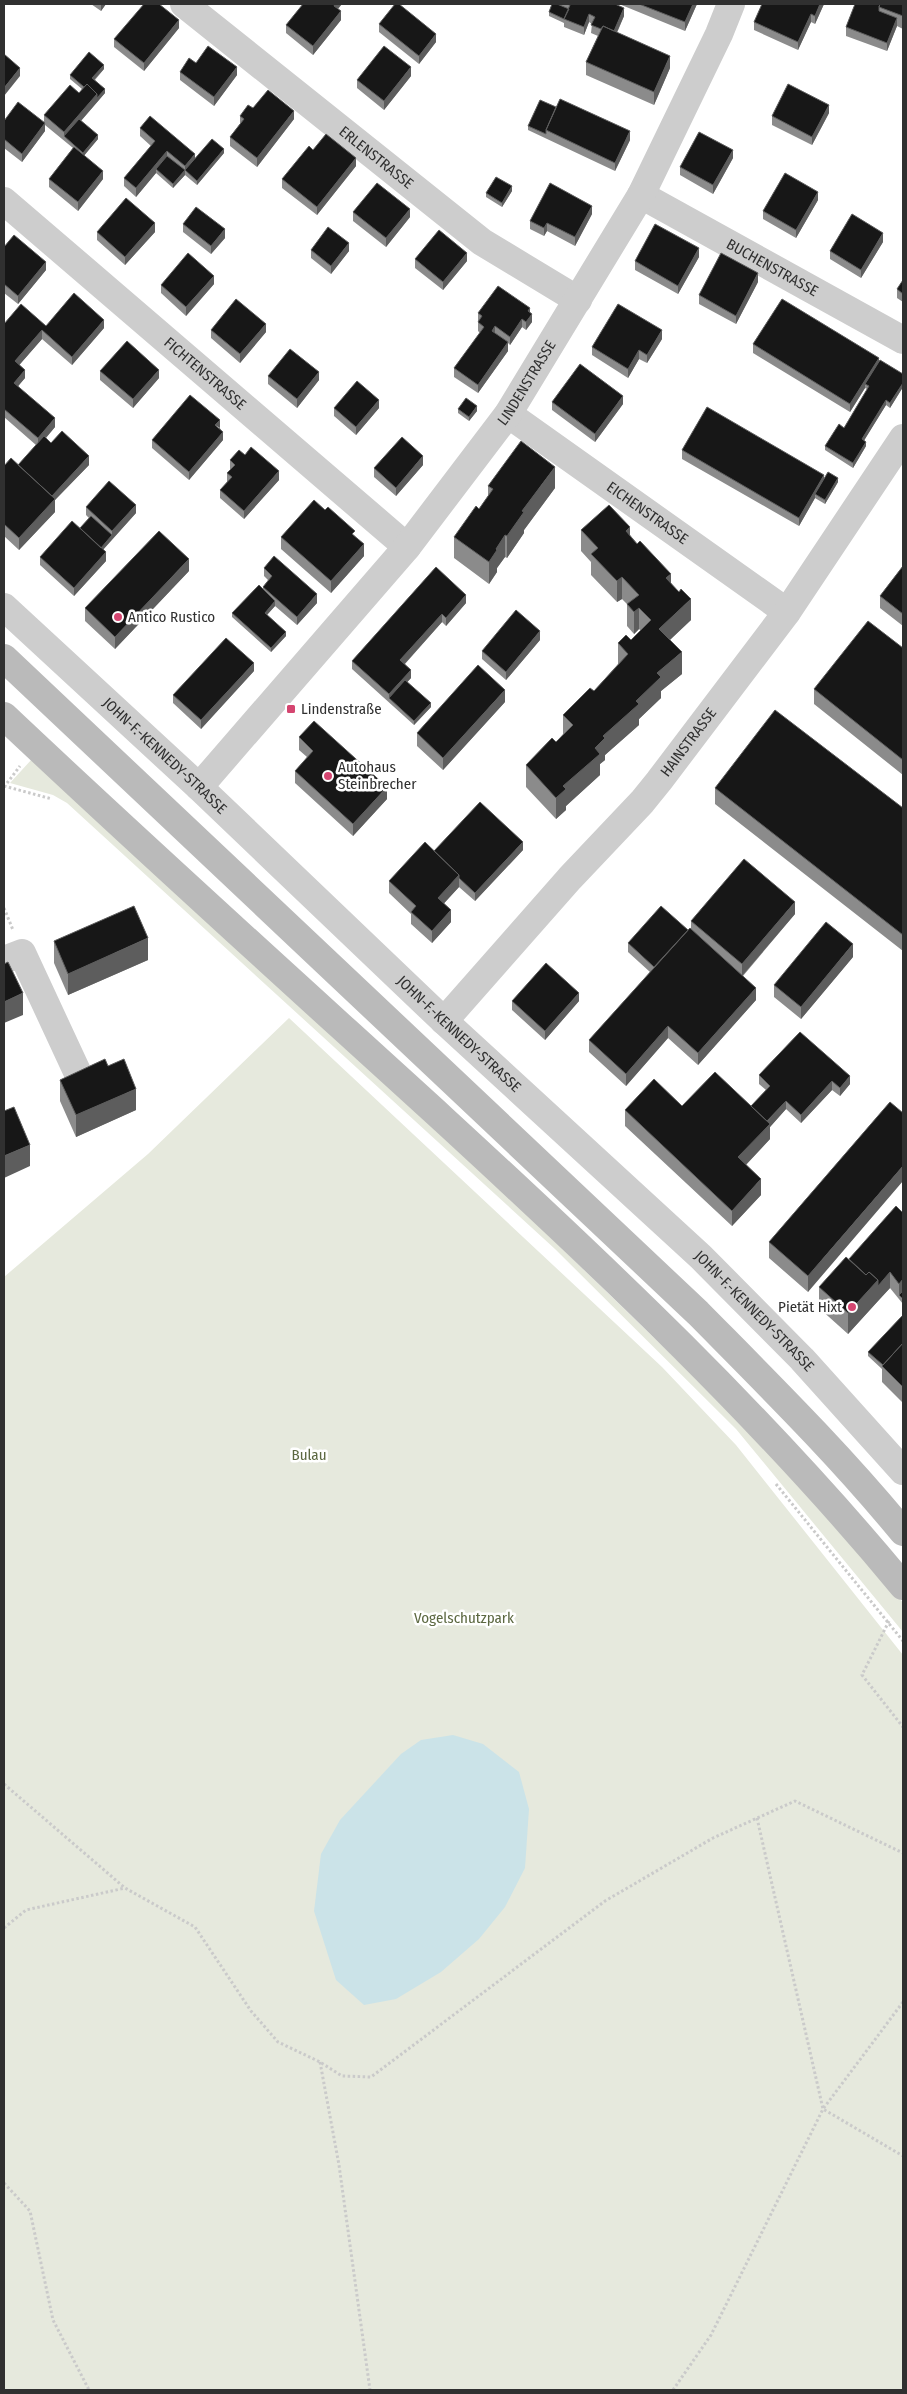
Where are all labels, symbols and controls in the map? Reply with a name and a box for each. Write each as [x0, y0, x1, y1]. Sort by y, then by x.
street label: ERLENSTRASSE [335, 122, 417, 193]
street label: BUCHENSTRASSE [723, 235, 821, 300]
street label: FICHTENSTRASSE [160, 333, 250, 414]
street label: LINDENSTRASSE [494, 337, 560, 429]
street label: EICHENSTRASSE [603, 478, 692, 548]
place label: Antico Rustico [128, 608, 215, 626]
marker: Antico Rustico [112, 611, 124, 623]
street label: JOHN-F.-KENNEDY-STRASSE [99, 694, 231, 818]
place label: Lindenstraße [301, 700, 382, 718]
marker: Lindenstraße [285, 703, 297, 715]
street label: HAINSTRASSE [656, 704, 720, 780]
place label: Autohaus Steinbrecher [338, 758, 417, 793]
marker: Autohaus Steinbrecher [322, 770, 334, 782]
street label: JOHN-F.-KENNEDY-STRASSE [393, 972, 525, 1096]
street label: JOHN-F.-KENNEDY-STRASSE [691, 1247, 818, 1375]
place label: Pietät Hixt [778, 1298, 842, 1316]
marker: Pietät Hixt [846, 1301, 858, 1313]
park label: Bulau [291, 1446, 327, 1464]
park label: Vogelschutzpark [414, 1609, 514, 1627]

